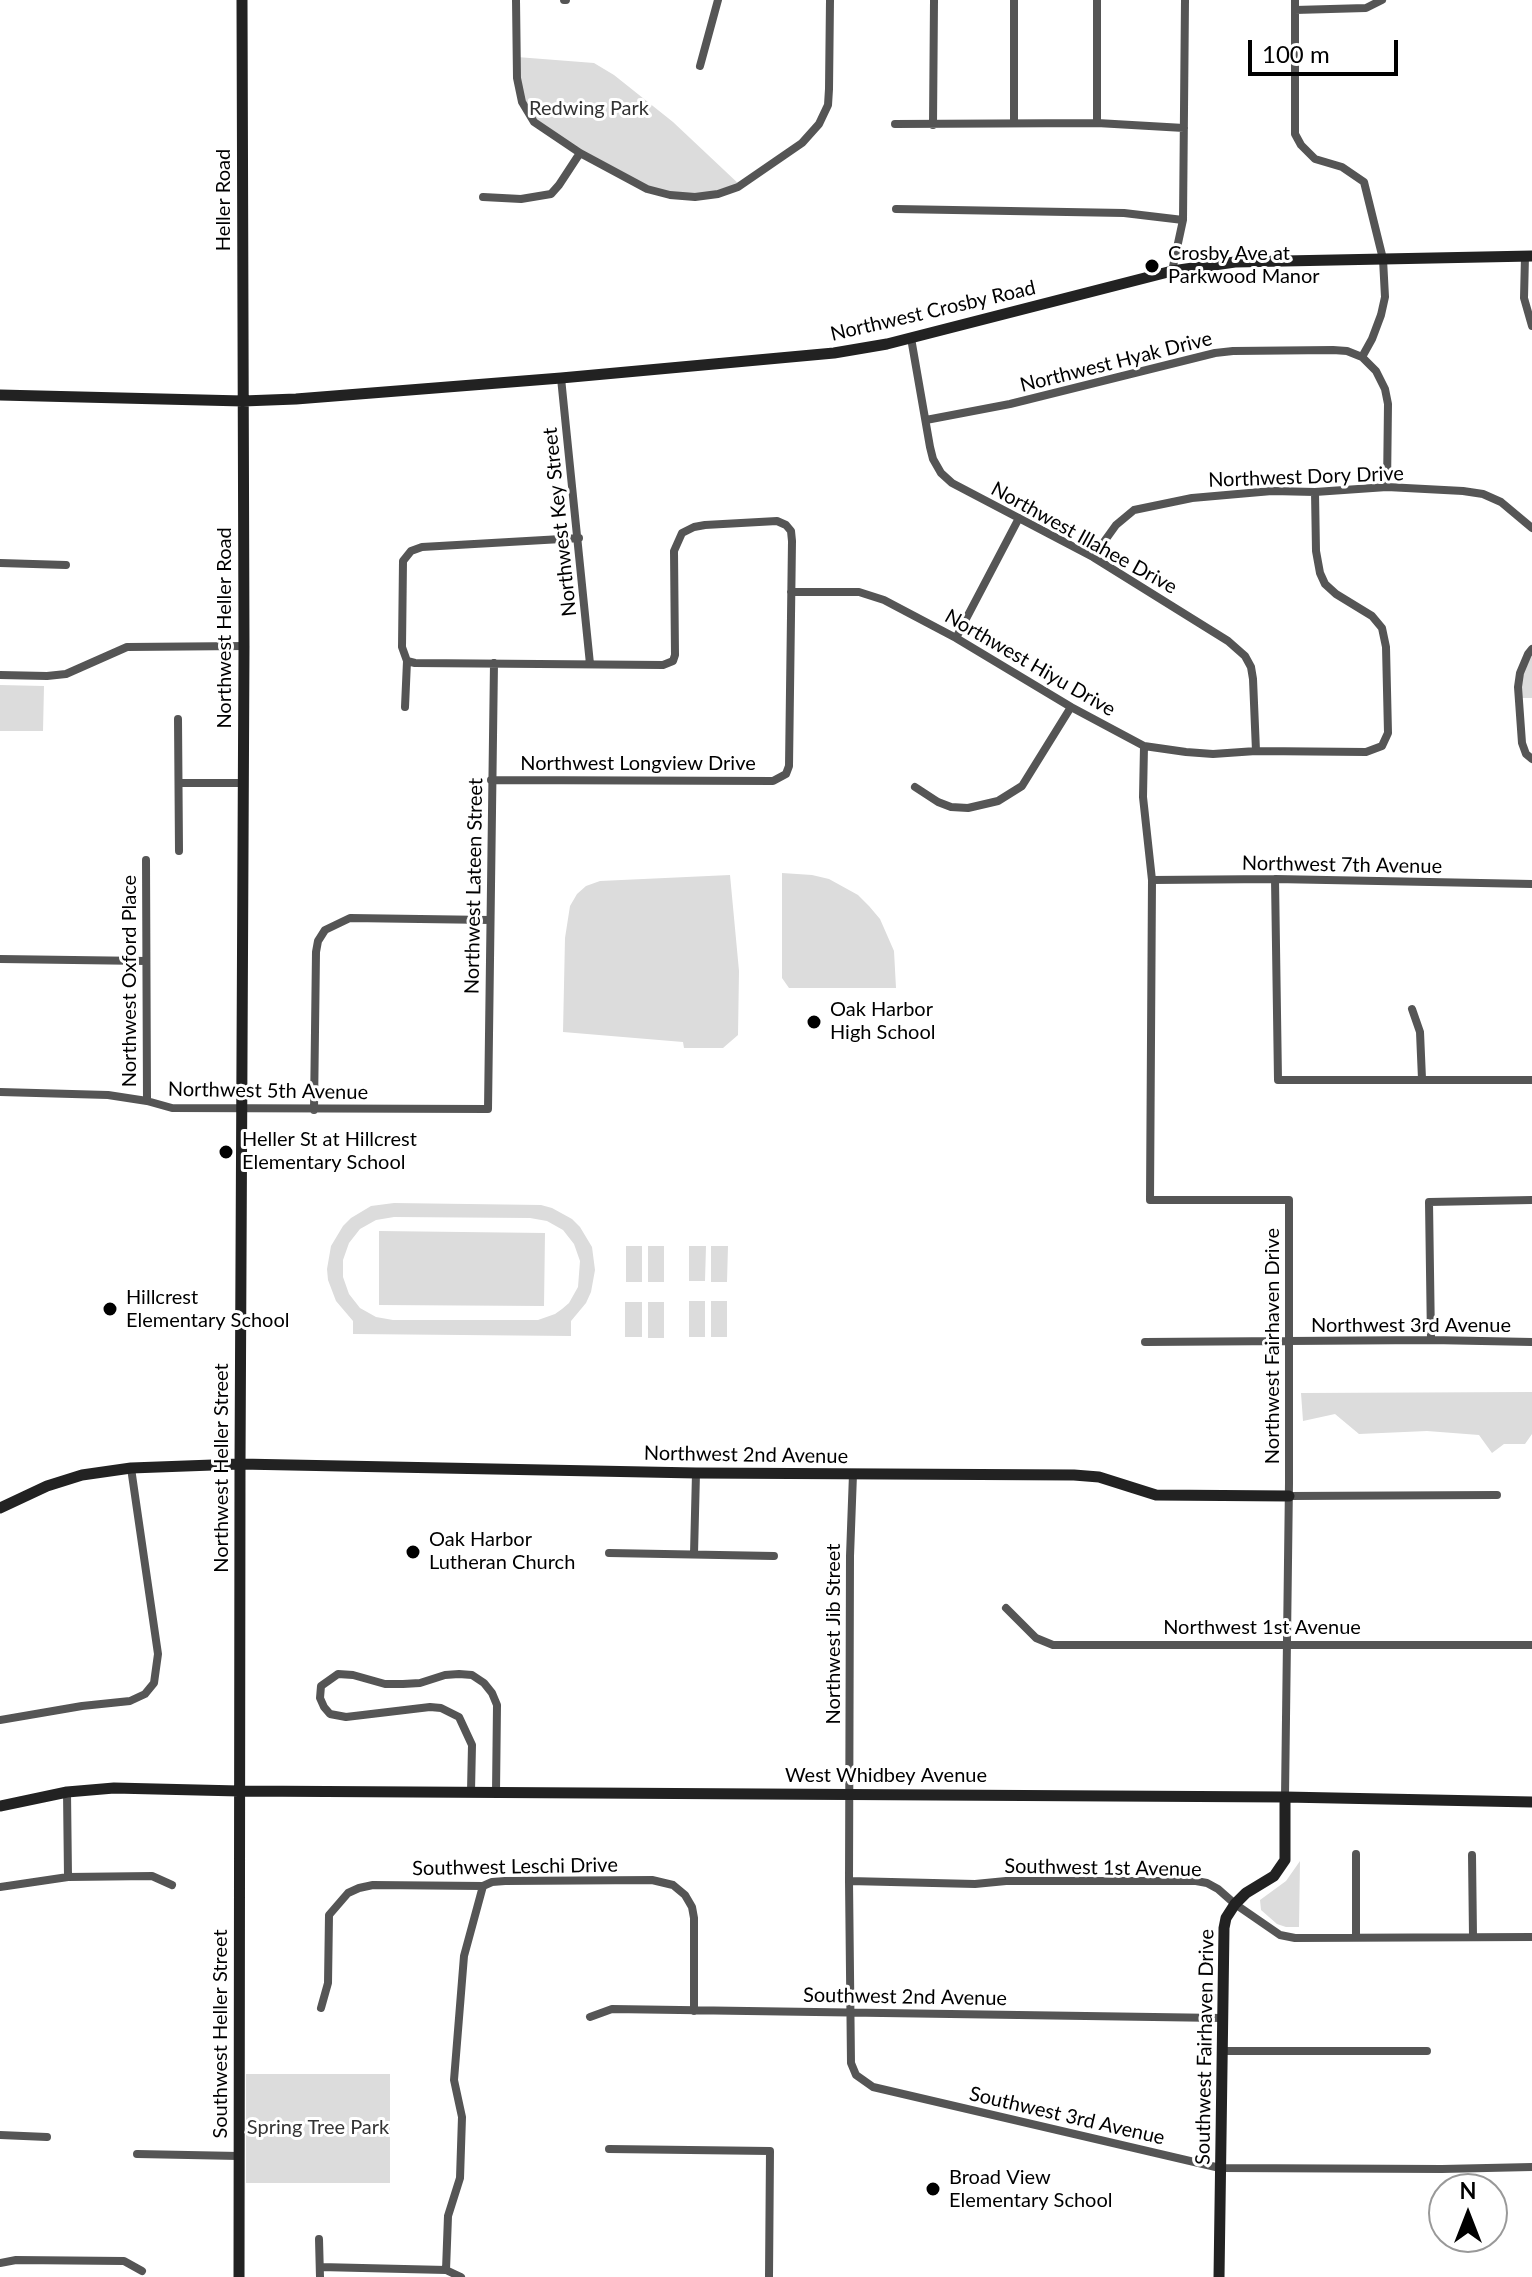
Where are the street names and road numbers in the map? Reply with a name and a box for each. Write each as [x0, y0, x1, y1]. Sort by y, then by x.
street label: Heller Road [212, 149, 236, 251]
street label: Northwest Crosby Road [828, 276, 1038, 346]
street label: Northwest Hyak Drive [1018, 327, 1214, 397]
street label: Northwest Key Street [538, 426, 582, 618]
street label: Northwest Dory Drive [1208, 462, 1404, 492]
street label: Northwest Illahee Drive [987, 477, 1181, 599]
street label: Northwest Heller Road [213, 527, 237, 729]
street label: Northwest Hiyu Drive [940, 604, 1120, 722]
street label: Northwest Longview Drive [520, 752, 756, 776]
street label: Northwest Lateen Street [460, 778, 488, 994]
street label: Northwest 7th Avenue [1242, 851, 1442, 879]
street label: Northwest Oxford Place [118, 875, 142, 1087]
street label: Northwest 5th Avenue [168, 1077, 368, 1105]
street label: Northwest Fairhaven Drive [1261, 1228, 1285, 1464]
street label: Northwest 3rd Avenue [1311, 1314, 1511, 1338]
street label: Northwest Heller Street [210, 1363, 234, 1573]
street label: Northwest 2nd Avenue [644, 1441, 848, 1469]
street label: Northwest Jib Street [822, 1544, 846, 1724]
street label: Northwest 1st Avenue [1163, 1616, 1361, 1640]
street label: West Whidbey Avenue [785, 1764, 987, 1788]
street label: Southwest Leschi Drive [412, 1853, 618, 1881]
street label: Southwest 1st Avenue [1004, 1854, 1202, 1882]
street label: Southwest Heller Street [209, 1929, 233, 2139]
street label: Southwest Fairhaven Drive [1191, 1929, 1219, 2165]
street label: Southwest 2nd Avenue [803, 1983, 1007, 2011]
street label: Southwest 3rd Avenue [967, 2082, 1167, 2150]

